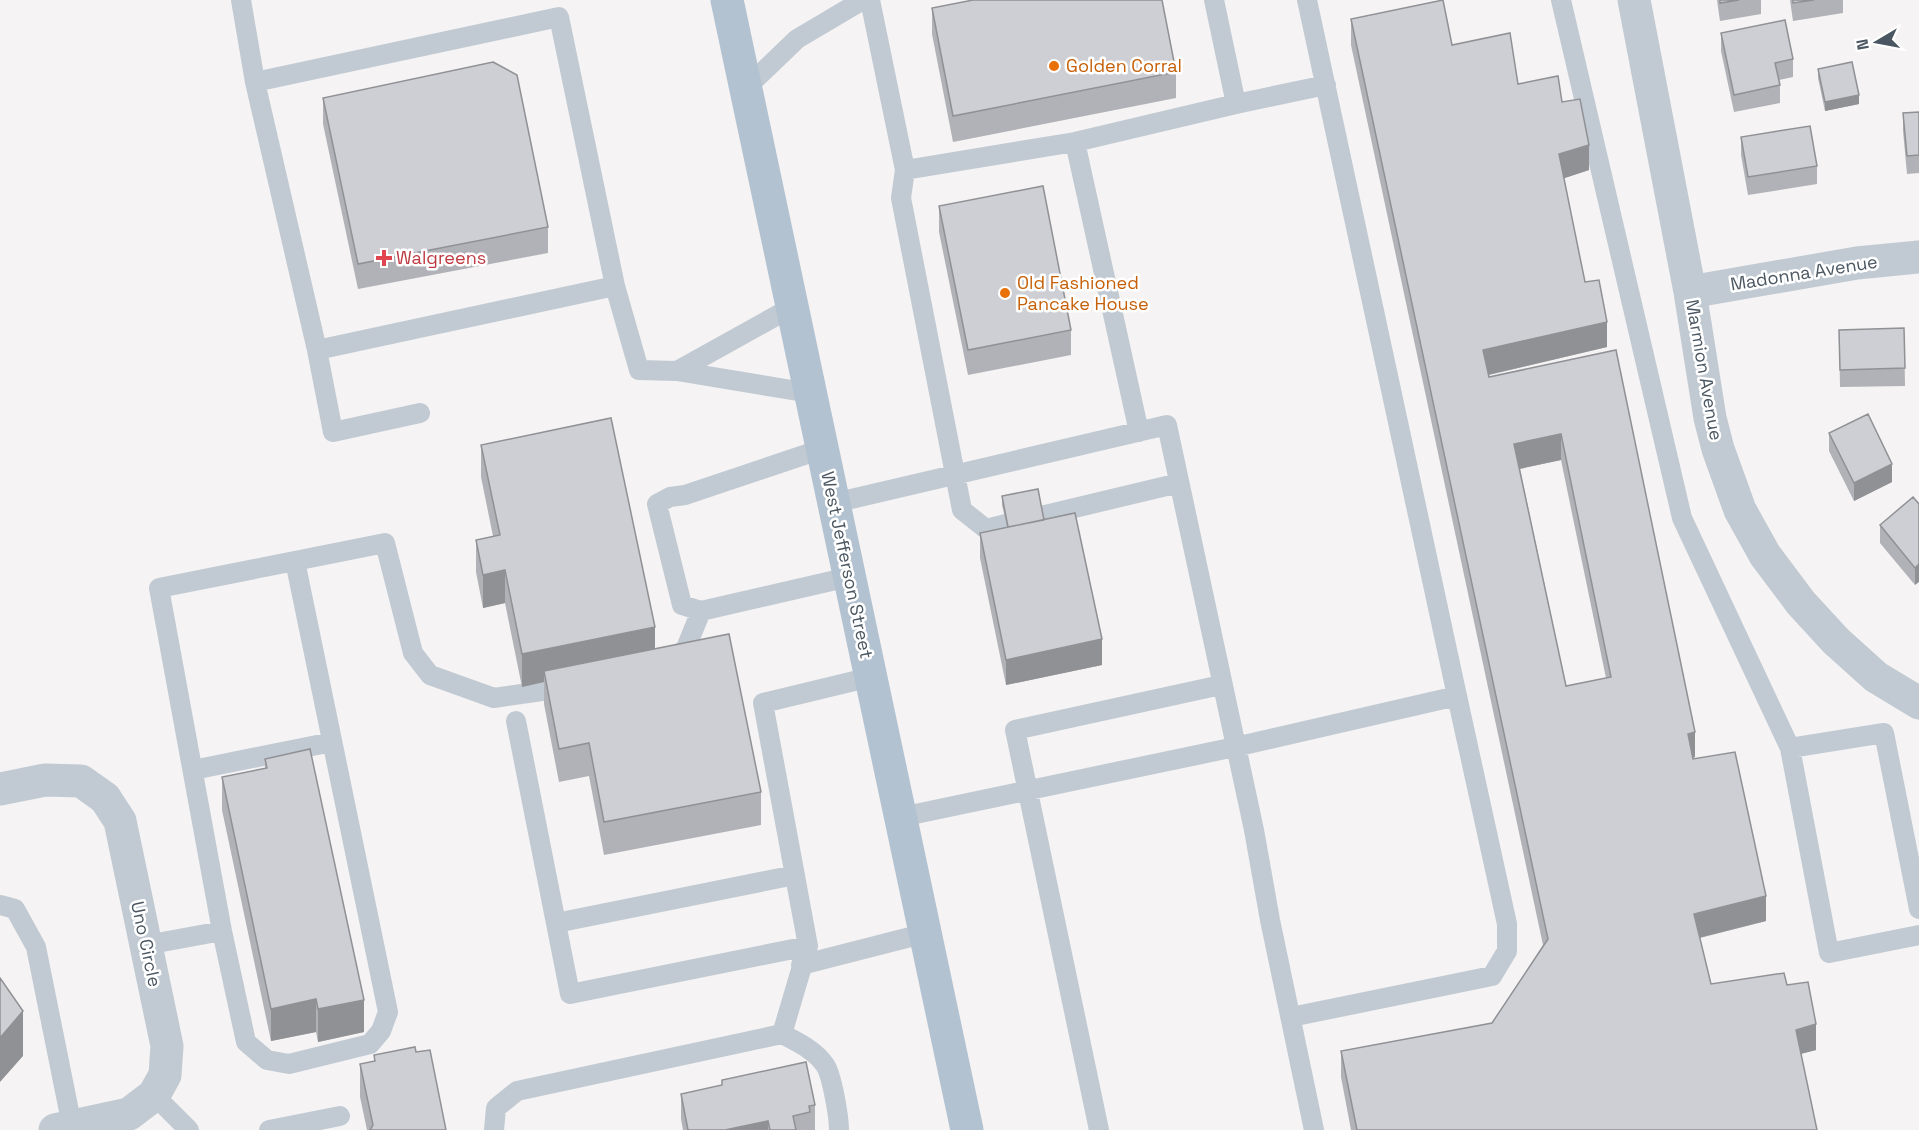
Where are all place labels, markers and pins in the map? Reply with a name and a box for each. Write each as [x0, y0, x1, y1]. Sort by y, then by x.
place label: Golden Corral [1066, 54, 1182, 77]
marker: Golden Corral [1047, 59, 1061, 73]
place label: Walgreens [396, 246, 486, 269]
marker: Walgreens [377, 251, 391, 265]
place label: Old Fashioned Pancake House [1017, 271, 1149, 315]
marker: Old Fashioned Pancake House [998, 286, 1012, 300]

